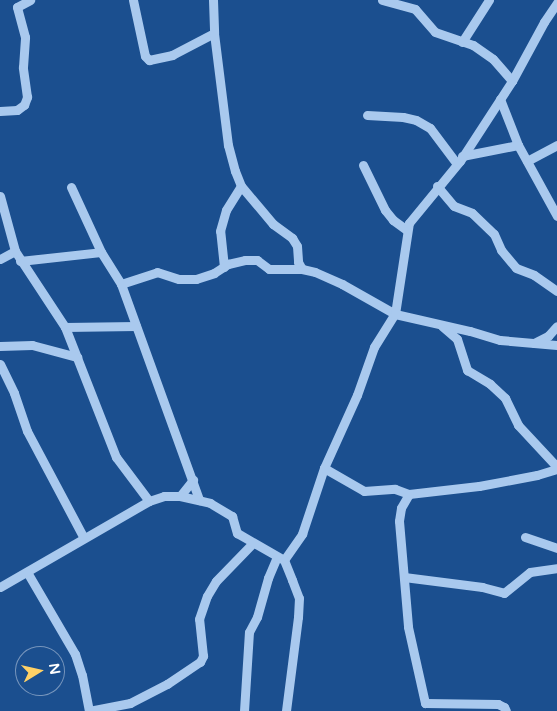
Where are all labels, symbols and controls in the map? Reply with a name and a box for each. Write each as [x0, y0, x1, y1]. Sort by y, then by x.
north arrow [15, 646, 65, 696]
text: N [45, 662, 64, 676]

